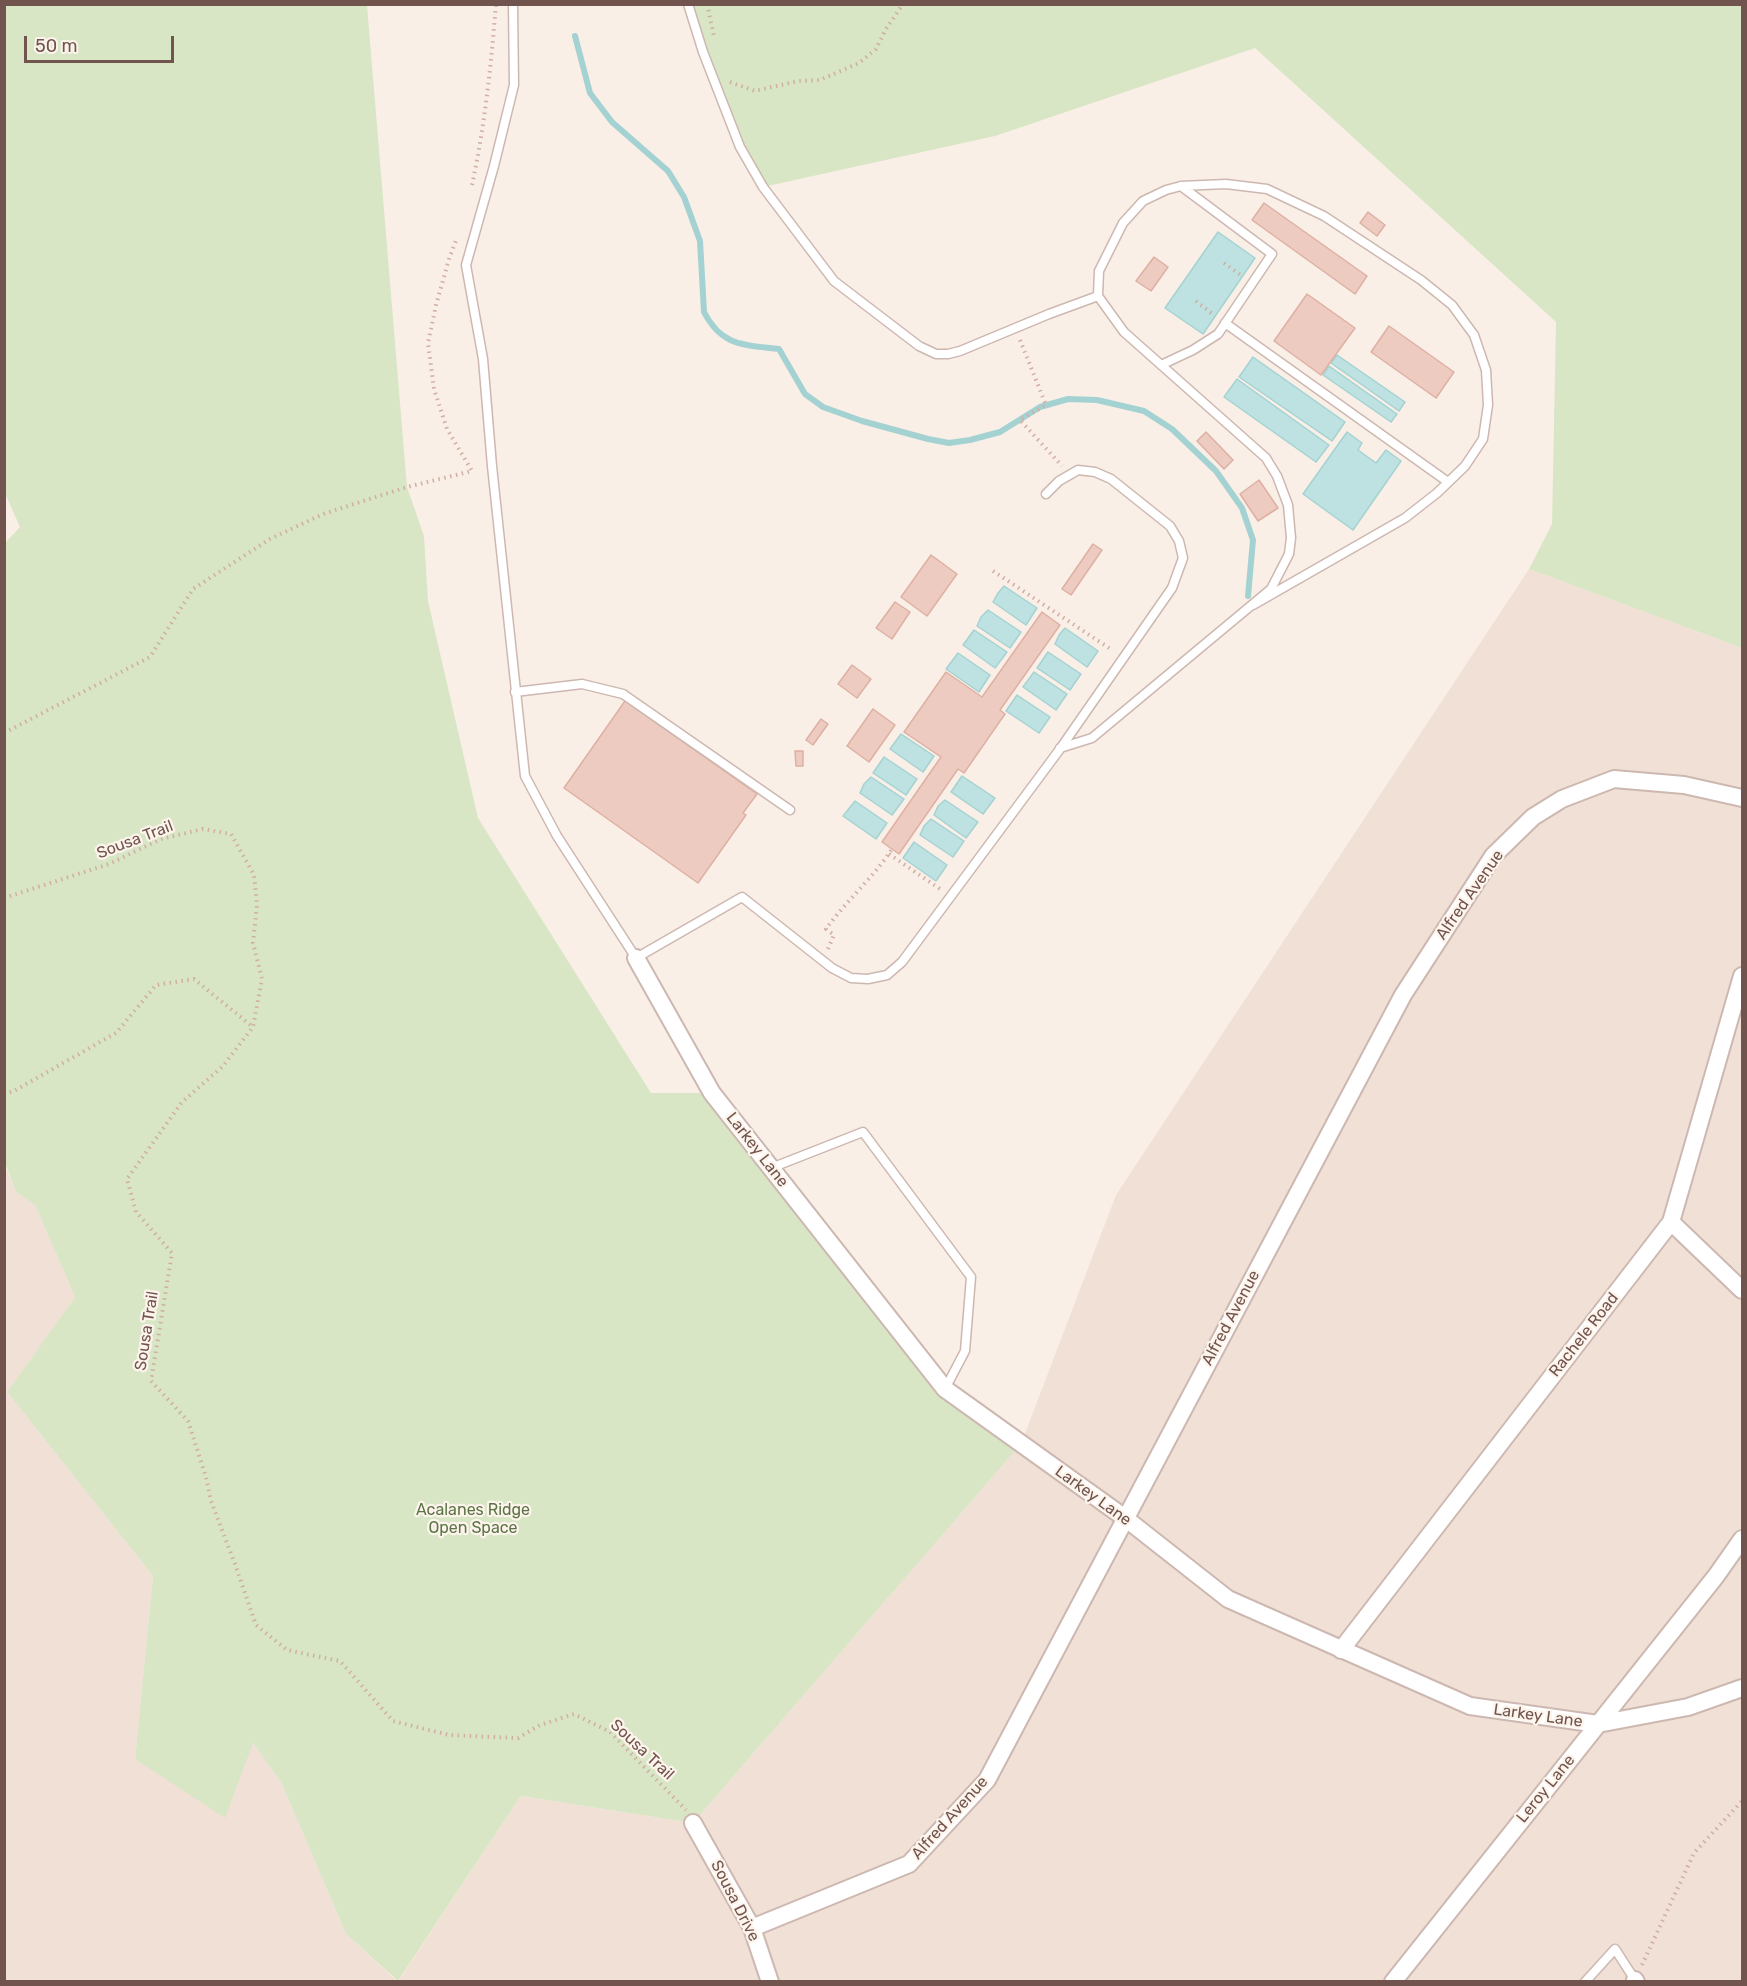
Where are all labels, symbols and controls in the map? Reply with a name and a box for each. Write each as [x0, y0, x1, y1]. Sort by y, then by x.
scale bar [27, 24, 177, 62]
text: 50 m [35, 35, 78, 57]
street label: Sousa Trail [94, 817, 176, 863]
street label: Alfred Avenue [1432, 846, 1508, 944]
street label: Larkey Lane [722, 1109, 792, 1191]
street label: Alfred Avenue [1198, 1267, 1264, 1369]
street label: Rachele Road [1545, 1289, 1623, 1381]
street label: Sousa Trail [131, 1290, 163, 1372]
street label: Larkey Lane [1051, 1462, 1135, 1530]
park label: Acalanes Ridge Open Space [416, 1500, 530, 1538]
street label: Larkey Lane [1492, 1700, 1584, 1732]
street label: Sousa Trail [606, 1716, 678, 1784]
street label: Leroy Lane [1513, 1751, 1579, 1827]
street label: Alfred Avenue [908, 1773, 992, 1863]
street label: Sousa Drive [706, 1857, 764, 1945]

